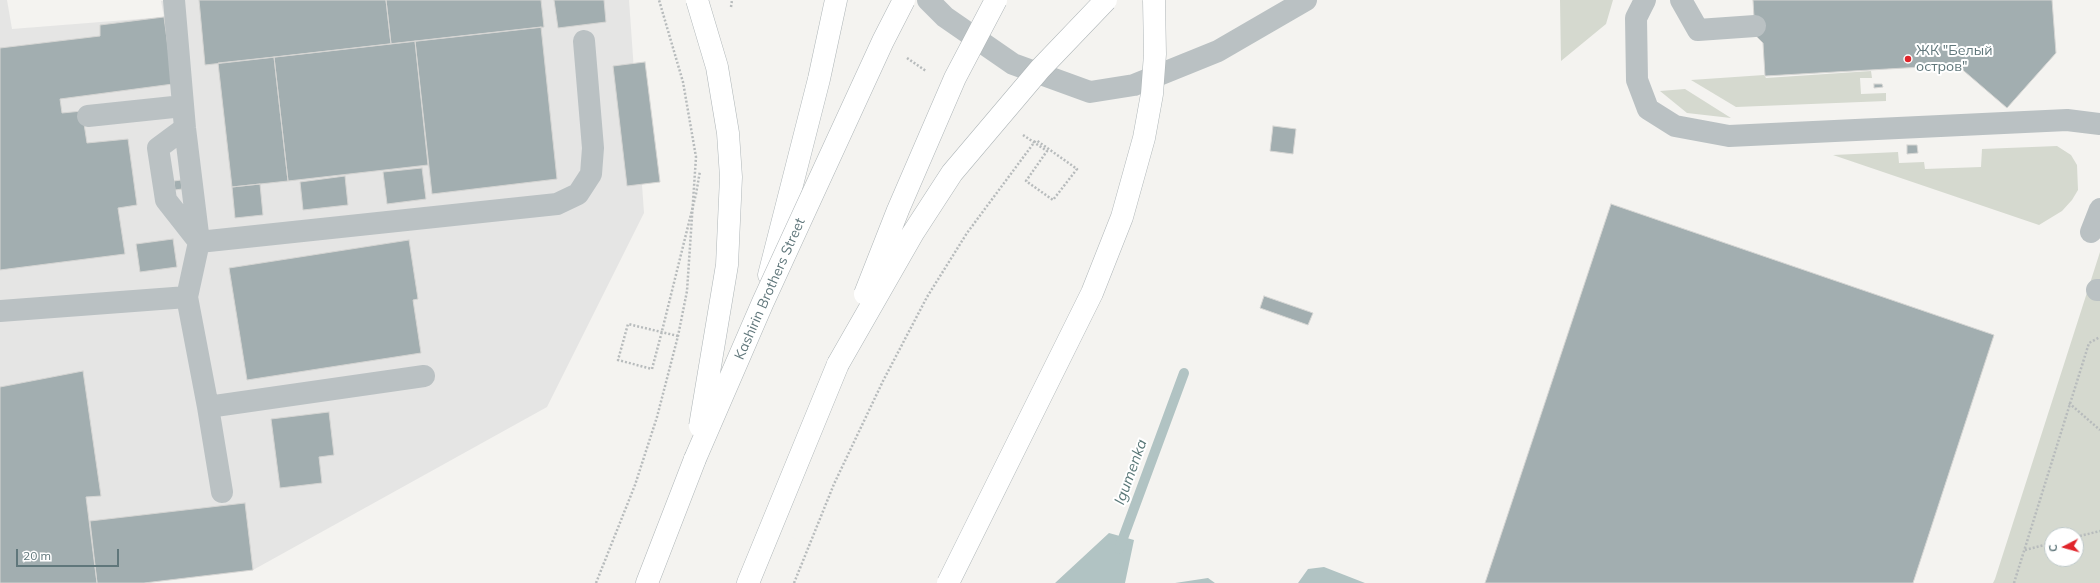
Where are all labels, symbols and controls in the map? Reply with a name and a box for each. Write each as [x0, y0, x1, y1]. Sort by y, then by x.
place label: ЖК "Белый остров" [1916, 43, 1992, 76]
marker: ЖК "Белый остров" [1903, 54, 1913, 64]
street label: Kashirin Brothers Street [731, 215, 809, 363]
water label: Igumenka [1111, 437, 1151, 507]
north arrow [2044, 527, 2084, 567]
scale bar [18, 541, 121, 567]
text: С [2046, 544, 2060, 553]
text: 20 m [23, 548, 51, 563]

